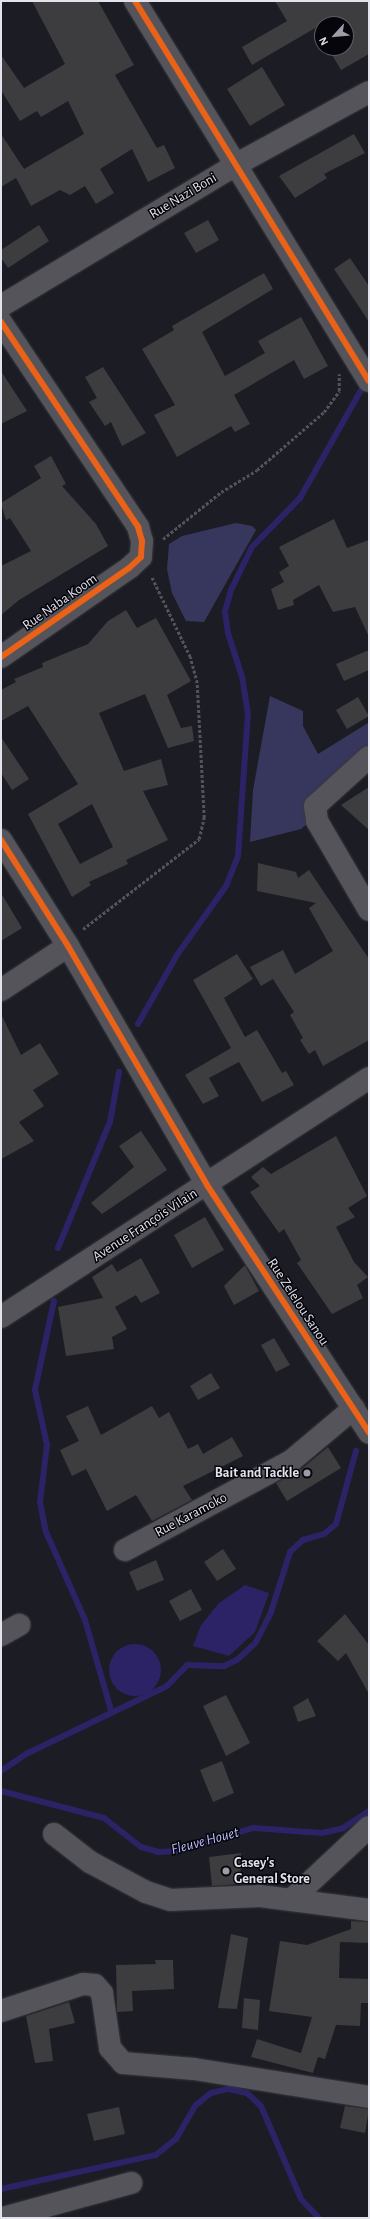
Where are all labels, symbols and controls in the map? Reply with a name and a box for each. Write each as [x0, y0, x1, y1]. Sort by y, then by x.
north arrow [314, 16, 354, 56]
text: N [317, 35, 330, 47]
street label: Rue Nazi Boni [146, 169, 220, 223]
street label: Rue Naba Koom [19, 570, 101, 634]
street label: Avenue François Vilain [89, 1185, 201, 1265]
street label: Rue Zelelou Sanou [264, 1255, 332, 1349]
place label: Bait and Tackle [215, 1465, 299, 1481]
marker: Bait and Tackle [302, 1468, 312, 1478]
street label: Rue Karamoko [152, 1489, 230, 1541]
water label: Fleuve Houet [169, 1823, 241, 1859]
place label: Casey's General Store [234, 1855, 310, 1888]
marker: Casey's General Store [221, 1866, 231, 1876]

